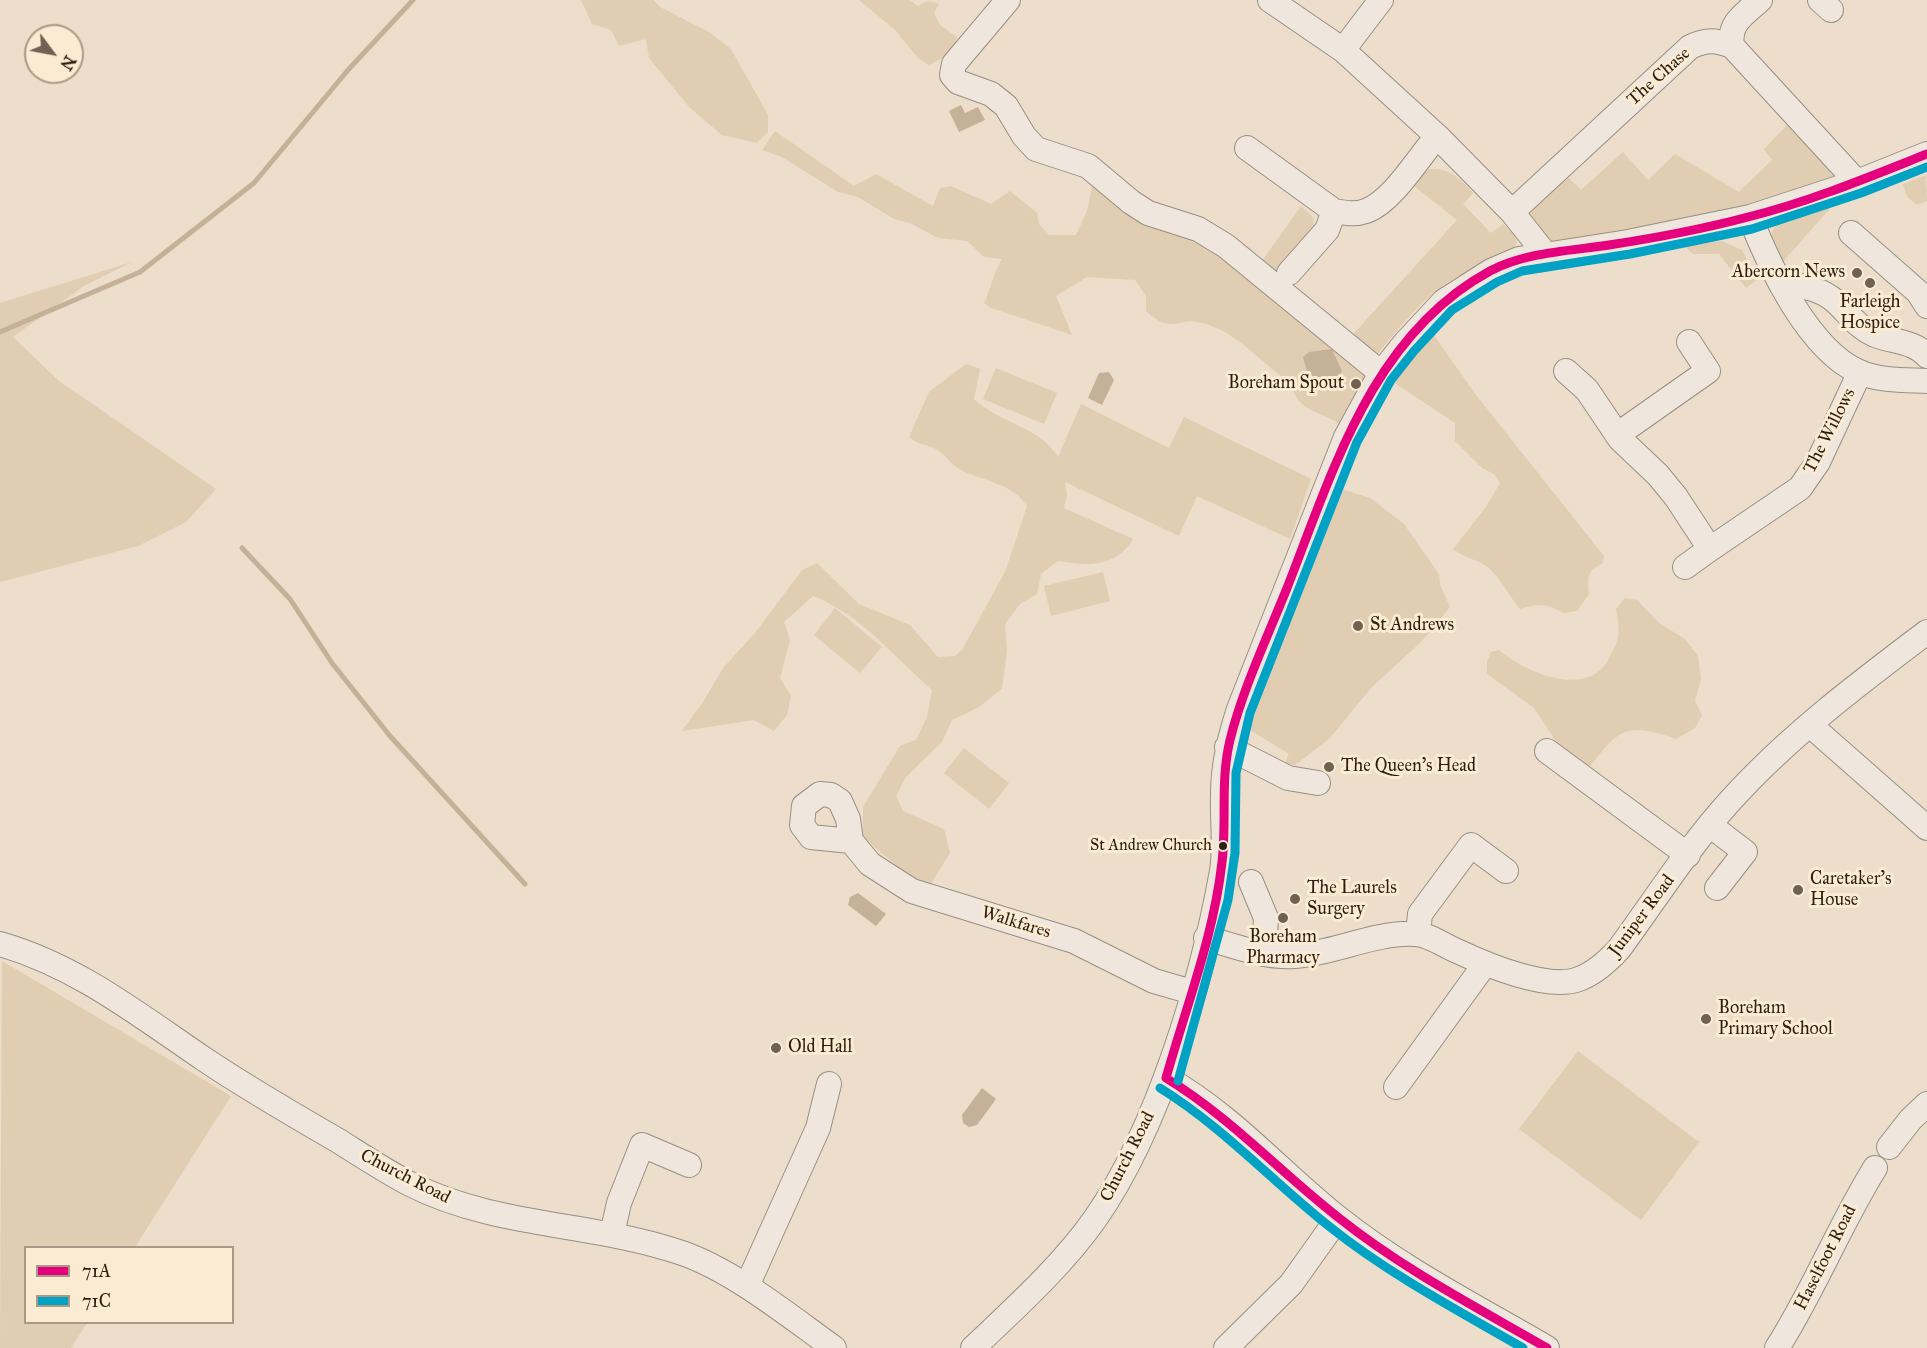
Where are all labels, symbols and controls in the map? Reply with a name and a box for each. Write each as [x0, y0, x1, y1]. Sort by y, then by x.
north arrow [24, 24, 84, 84]
street label: The Chase [1623, 43, 1695, 111]
text: N [56, 52, 80, 74]
place label: Abercorn News [1732, 262, 1845, 284]
marker: Abercorn News [1850, 266, 1864, 280]
marker: Farleigh Hospice [1863, 276, 1877, 290]
place label: Farleigh Hospice [1839, 292, 1901, 334]
place label: Boreham Spout [1228, 373, 1344, 395]
marker: Boreham Spout [1349, 377, 1363, 391]
street label: The Willows [1799, 385, 1861, 477]
place label: St Andrews [1370, 615, 1454, 637]
marker: St Andrews [1351, 619, 1365, 633]
place label: The Queen's Head [1341, 756, 1476, 778]
marker: The Queen's Head [1322, 760, 1336, 774]
place label: St Andrew Church [1090, 836, 1212, 856]
marker: St Andrew Church [1217, 840, 1229, 852]
place label: Caretaker's House [1810, 869, 1891, 912]
street label: Juniper Road [1604, 871, 1680, 961]
place label: The Laurels Surgery [1307, 878, 1397, 920]
marker: Caretaker's House [1791, 883, 1805, 897]
marker: The Laurels Surgery [1288, 892, 1302, 906]
street label: Walkfares [979, 902, 1053, 944]
marker: Boreham Pharmacy [1276, 911, 1290, 925]
place label: Boreham Pharmacy [1246, 927, 1320, 970]
place label: Boreham Primary School [1718, 998, 1833, 1040]
marker: Boreham Primary School [1699, 1012, 1713, 1026]
place label: Old Hall [788, 1037, 852, 1059]
marker: Old Hall [769, 1041, 783, 1055]
street label: Church Road [1096, 1108, 1160, 1206]
street label: Church Road [356, 1145, 454, 1209]
street label: Haselfoot Road [1790, 1202, 1862, 1314]
legend [24, 1246, 234, 1324]
text: 71A [82, 1260, 111, 1282]
text: 71C [82, 1290, 111, 1312]

